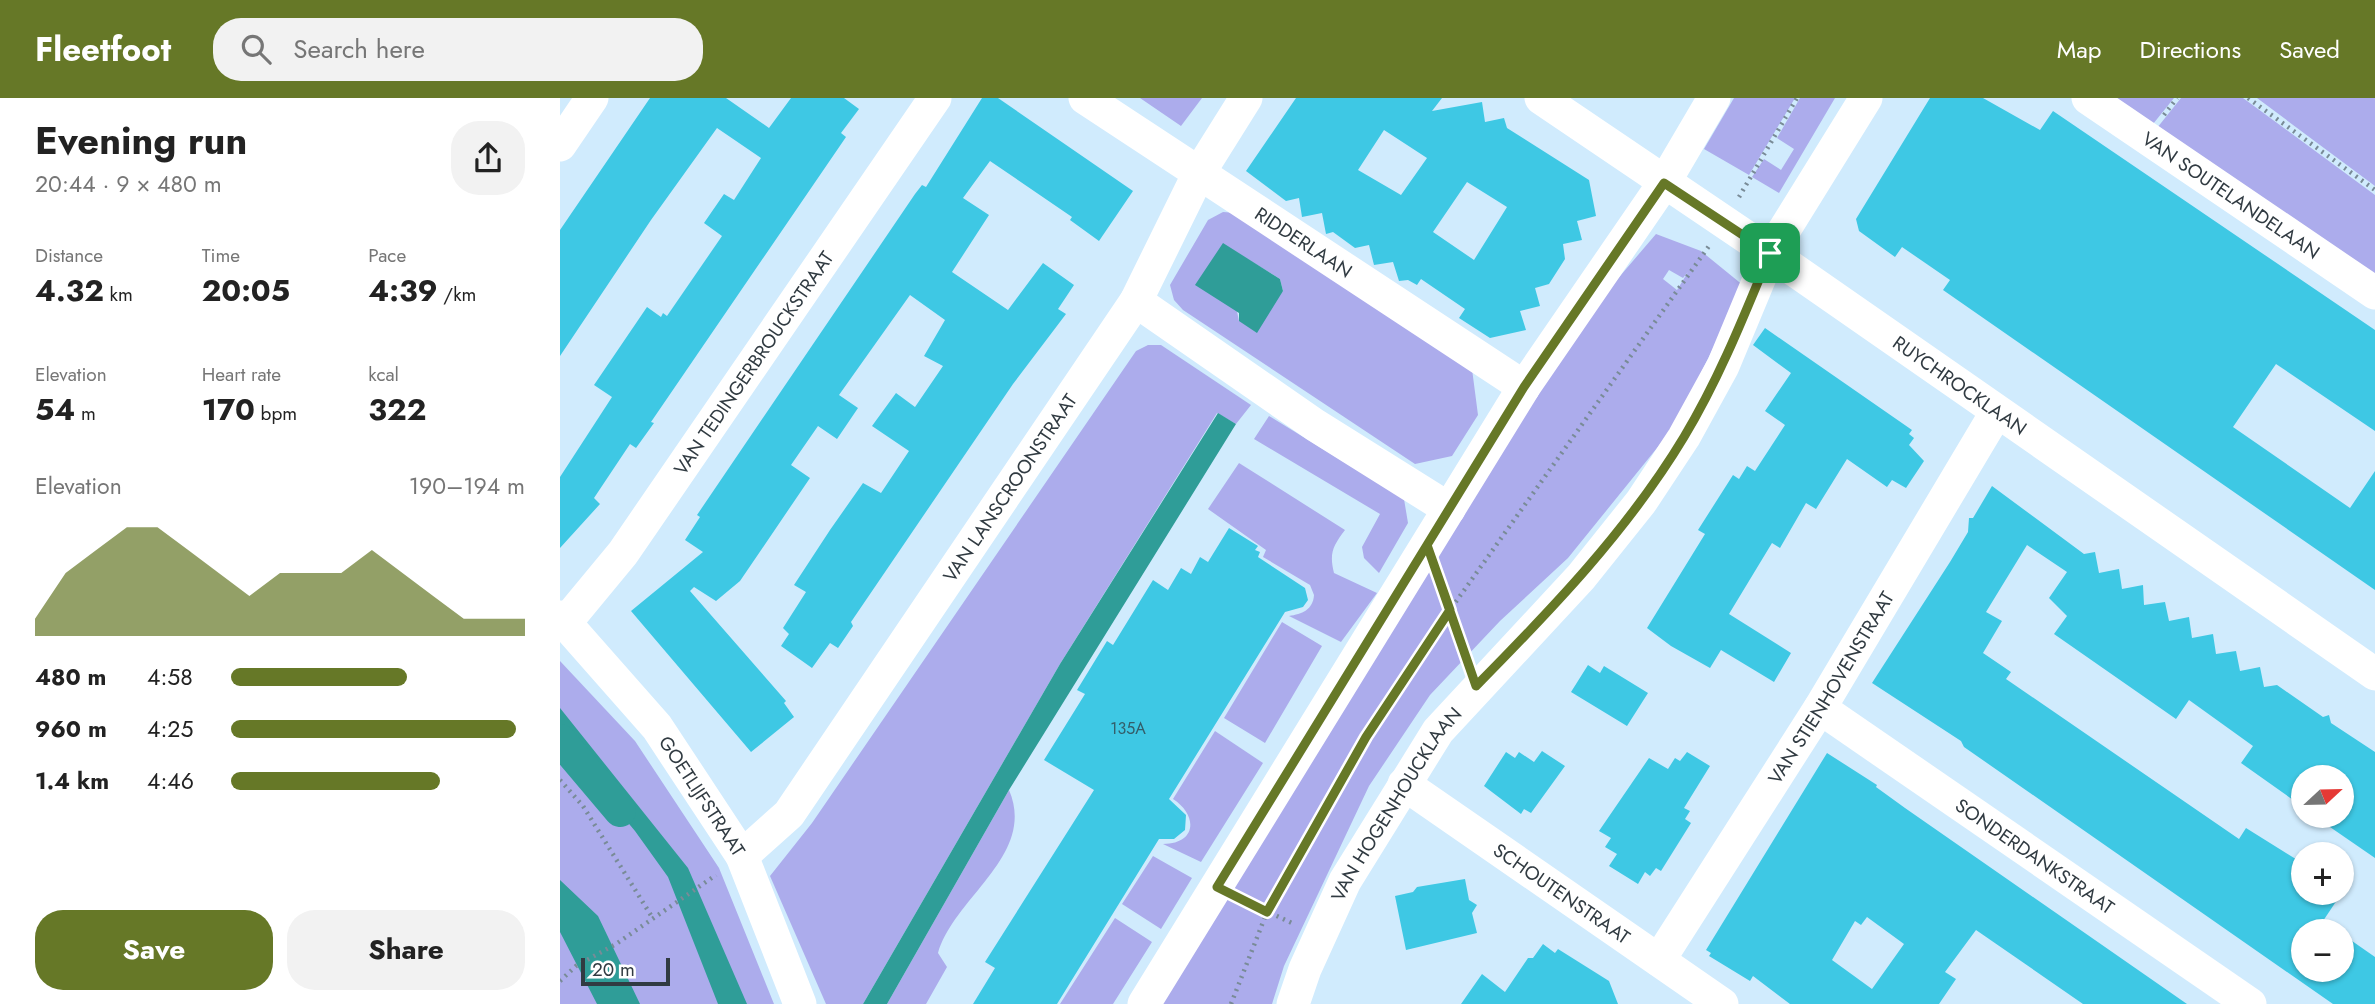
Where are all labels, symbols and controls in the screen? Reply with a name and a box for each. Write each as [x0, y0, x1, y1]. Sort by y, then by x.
search box [213, 18, 703, 81]
text: Fleetfoot [35, 26, 171, 73]
icon: search [237, 30, 275, 68]
text: Search here [293, 30, 425, 68]
text: Map [2057, 32, 2102, 67]
text: Directions [2140, 32, 2241, 67]
text: Saved [2279, 32, 2340, 67]
text: Evening run [35, 113, 247, 168]
button: share [451, 121, 525, 195]
street label: VAN SOUTELANDELAAN [2137, 125, 2325, 265]
text: 20:44 · 9 × 480 m [35, 167, 222, 201]
street label: RIDDERLAAN [1250, 200, 1358, 284]
pin [1740, 223, 1800, 283]
icon: arrive [1751, 234, 1789, 272]
text: Distance [35, 242, 103, 269]
text: Time [202, 242, 240, 269]
text: Pace [368, 242, 406, 269]
street label: VAN TEDINGERBROUCKSTRAAT [667, 245, 840, 480]
text: 4.32 [35, 269, 104, 312]
text: 20:05 [202, 269, 290, 312]
text: 4:39 [368, 269, 438, 312]
text: km [104, 281, 133, 308]
text: /km [438, 281, 476, 308]
street label: RUYCHROCKLAAN [1888, 329, 2032, 441]
text: Elevation [35, 361, 107, 388]
text: Heart rate [202, 361, 281, 388]
text: kcal [368, 361, 399, 388]
text: 54 [35, 388, 75, 431]
text: 170 [202, 388, 255, 431]
text: 322 [368, 388, 426, 431]
street label: VAN LANSCROONSTRAAT [936, 388, 1083, 587]
text: m [75, 400, 96, 427]
text: bpm [255, 400, 297, 427]
text: Elevation [35, 469, 122, 503]
text: 190–194 m [409, 469, 525, 503]
street label: VAN STIENHOVENSTRAAT [1761, 586, 1900, 789]
text: 480 m [35, 660, 106, 694]
text: 4:58 [147, 660, 193, 694]
street label: VAN HOGENHOUCKLAAN [1324, 701, 1468, 905]
text: 960 m [35, 712, 107, 746]
text: 4:25 [147, 712, 193, 746]
house number: 135A [1110, 717, 1146, 740]
street label: GOETLIJFSTRAAT [653, 730, 752, 862]
text: 1.4 km [35, 764, 109, 798]
text: 4:46 [147, 764, 194, 798]
north arrow [2291, 765, 2354, 828]
map controls [2291, 765, 2354, 982]
street label: SONDERDANKSTRAAT [1950, 792, 2120, 920]
street label: SCHOUTENSTRAAT [1488, 836, 1636, 950]
button: + [2291, 842, 2354, 905]
button: Save [35, 910, 273, 990]
button: Share [287, 910, 525, 990]
button: − [2291, 919, 2354, 982]
scale bar [581, 955, 670, 987]
text: 20 m [592, 956, 635, 983]

